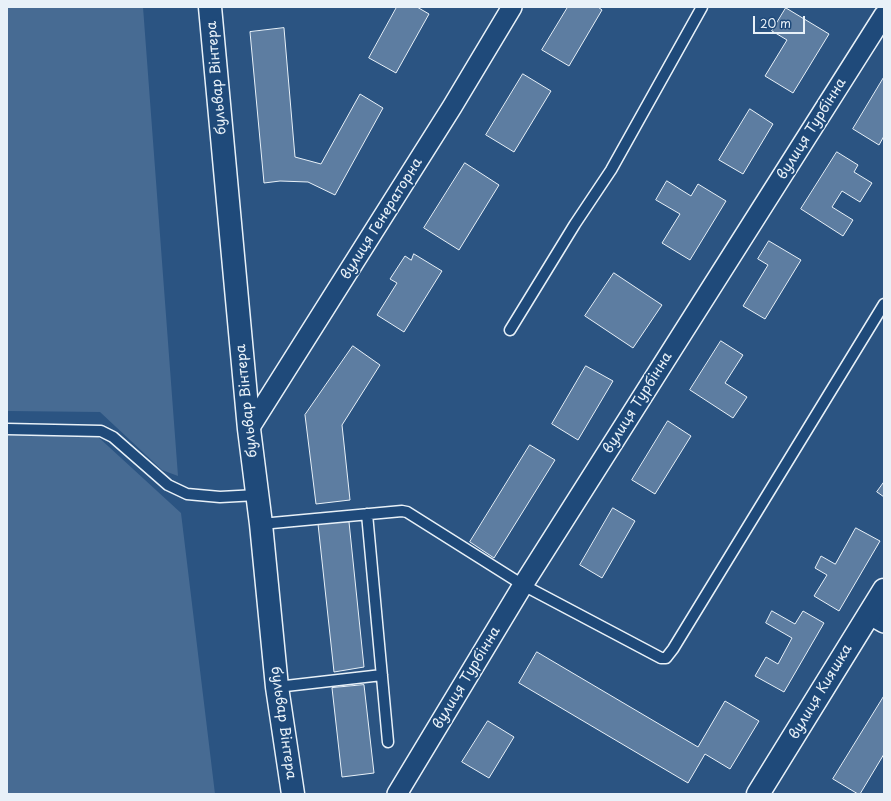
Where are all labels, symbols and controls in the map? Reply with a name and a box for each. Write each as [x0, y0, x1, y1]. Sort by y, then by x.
scale bar [755, 8, 807, 34]
text: 20 m [760, 14, 791, 32]
street label: бульвар Вінтера [204, 20, 230, 136]
street label: вулиця Турбінна [774, 75, 850, 183]
street label: вулиця Генераторна [338, 155, 426, 283]
street label: бульвар Вінтера [233, 343, 261, 459]
street label: вулиця Турбінна [600, 349, 676, 457]
street label: вулиця Турбінна [430, 624, 504, 732]
street label: вулиця Кияшка [786, 641, 856, 743]
street label: бульвар Вінтера [267, 665, 299, 781]

